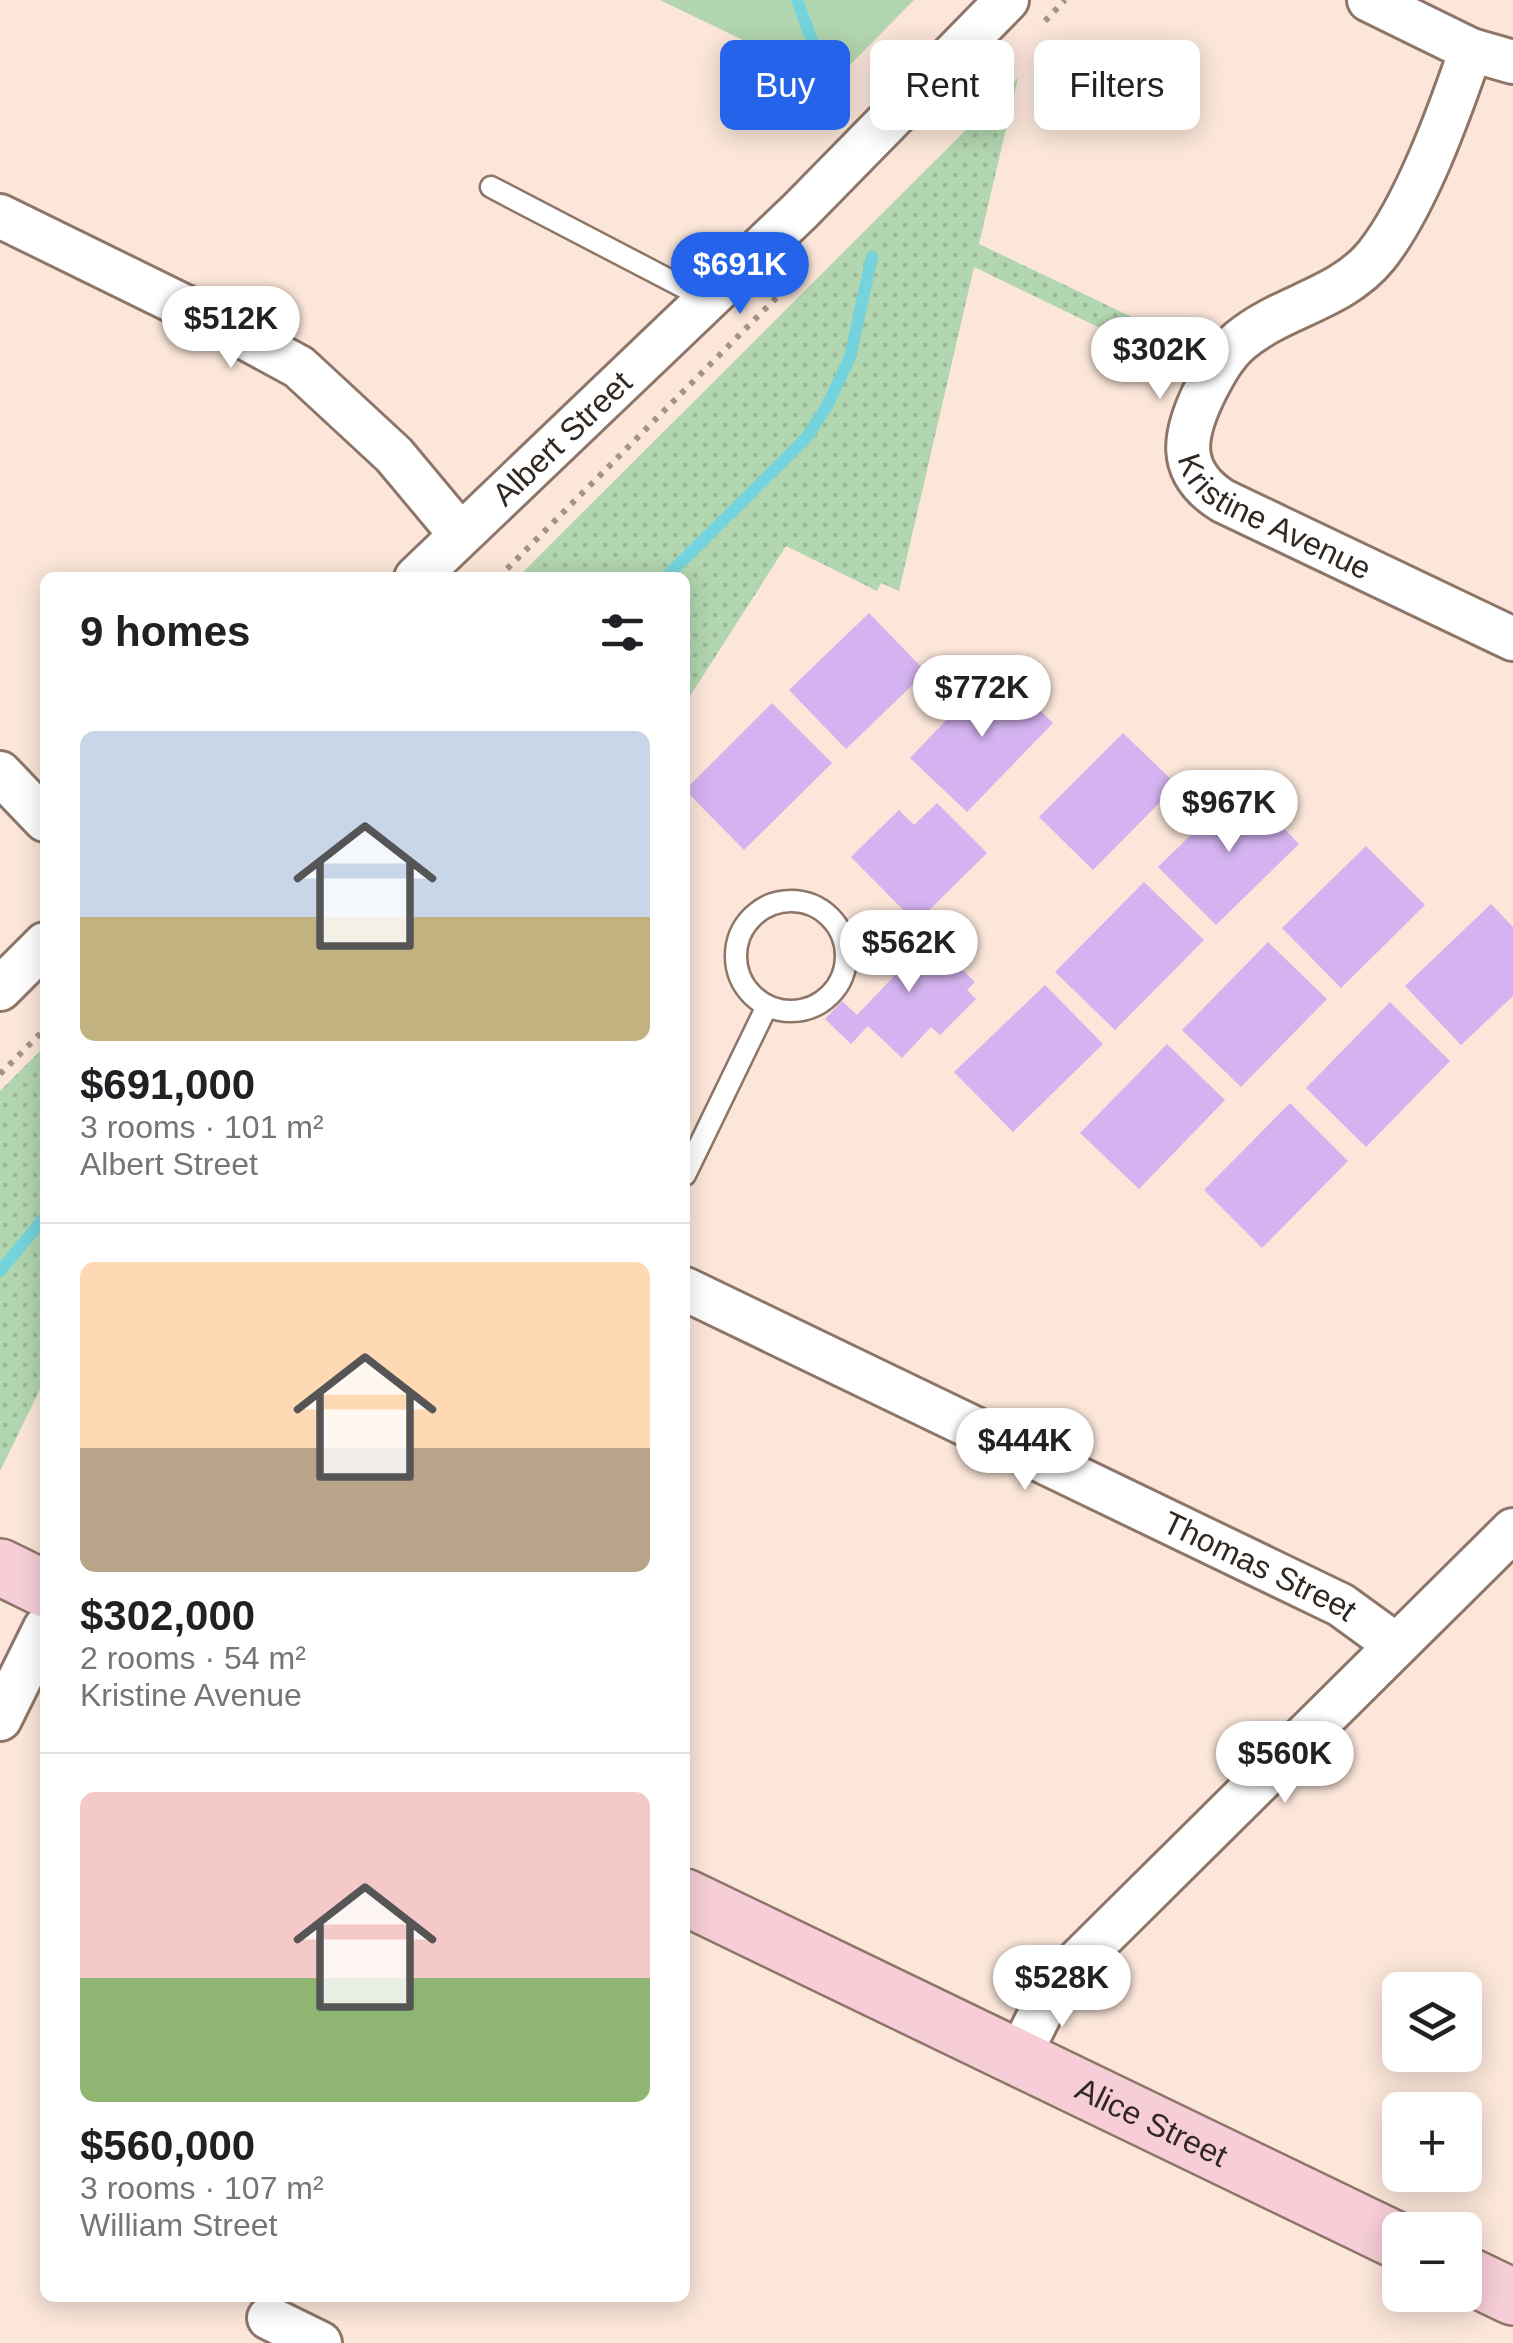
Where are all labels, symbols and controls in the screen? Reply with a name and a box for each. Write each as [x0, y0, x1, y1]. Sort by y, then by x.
chip: Buy [720, 40, 850, 130]
chip: Rent [870, 40, 1014, 130]
chip: Filters [1034, 40, 1200, 130]
pin: $691K [670, 232, 810, 317]
text: $691K [693, 246, 787, 282]
pin: $512K [161, 286, 301, 371]
text: $512K [184, 300, 278, 336]
pin: $302K [1090, 317, 1230, 402]
text: $302K [1113, 331, 1207, 367]
street label: Albert Street [485, 364, 639, 513]
street label: Kristine Avenue [1171, 449, 1377, 587]
icon: filters [595, 605, 650, 660]
text: 9 homes [80, 608, 250, 655]
pin: $772K [912, 655, 1052, 740]
text: $772K [935, 669, 1029, 705]
pin: $967K [1159, 770, 1299, 855]
text: $967K [1182, 784, 1276, 820]
icon: home [275, 796, 455, 976]
pin: $562K [839, 910, 979, 995]
text: $562K [862, 924, 956, 960]
text: $691,000 [80, 1061, 255, 1108]
text: 3 rooms · 101 m² [80, 1109, 324, 1145]
text: Albert Street [80, 1146, 258, 1182]
icon: home [275, 1327, 455, 1507]
pin: $444K [955, 1408, 1095, 1493]
text: $444K [978, 1422, 1072, 1458]
street label: Thomas Street [1157, 1504, 1364, 1628]
text: $302,000 [80, 1592, 255, 1639]
text: 2 rooms · 54 m² [80, 1640, 306, 1676]
text: Kristine Avenue [80, 1677, 302, 1713]
pin: $560K [1215, 1721, 1355, 1806]
text: $560K [1238, 1735, 1332, 1771]
icon: home [275, 1857, 455, 2037]
pin: $528K [992, 1945, 1132, 2030]
text: $528K [1015, 1959, 1109, 1995]
map controls [1382, 1972, 1482, 2312]
button: layers [1382, 1972, 1482, 2072]
street label: Alice Street [1070, 2070, 1233, 2174]
button: + [1382, 2092, 1482, 2192]
text: $560,000 [80, 2122, 255, 2169]
text: 3 rooms · 107 m² [80, 2170, 324, 2206]
text: William Street [80, 2207, 277, 2243]
button: − [1382, 2212, 1482, 2312]

